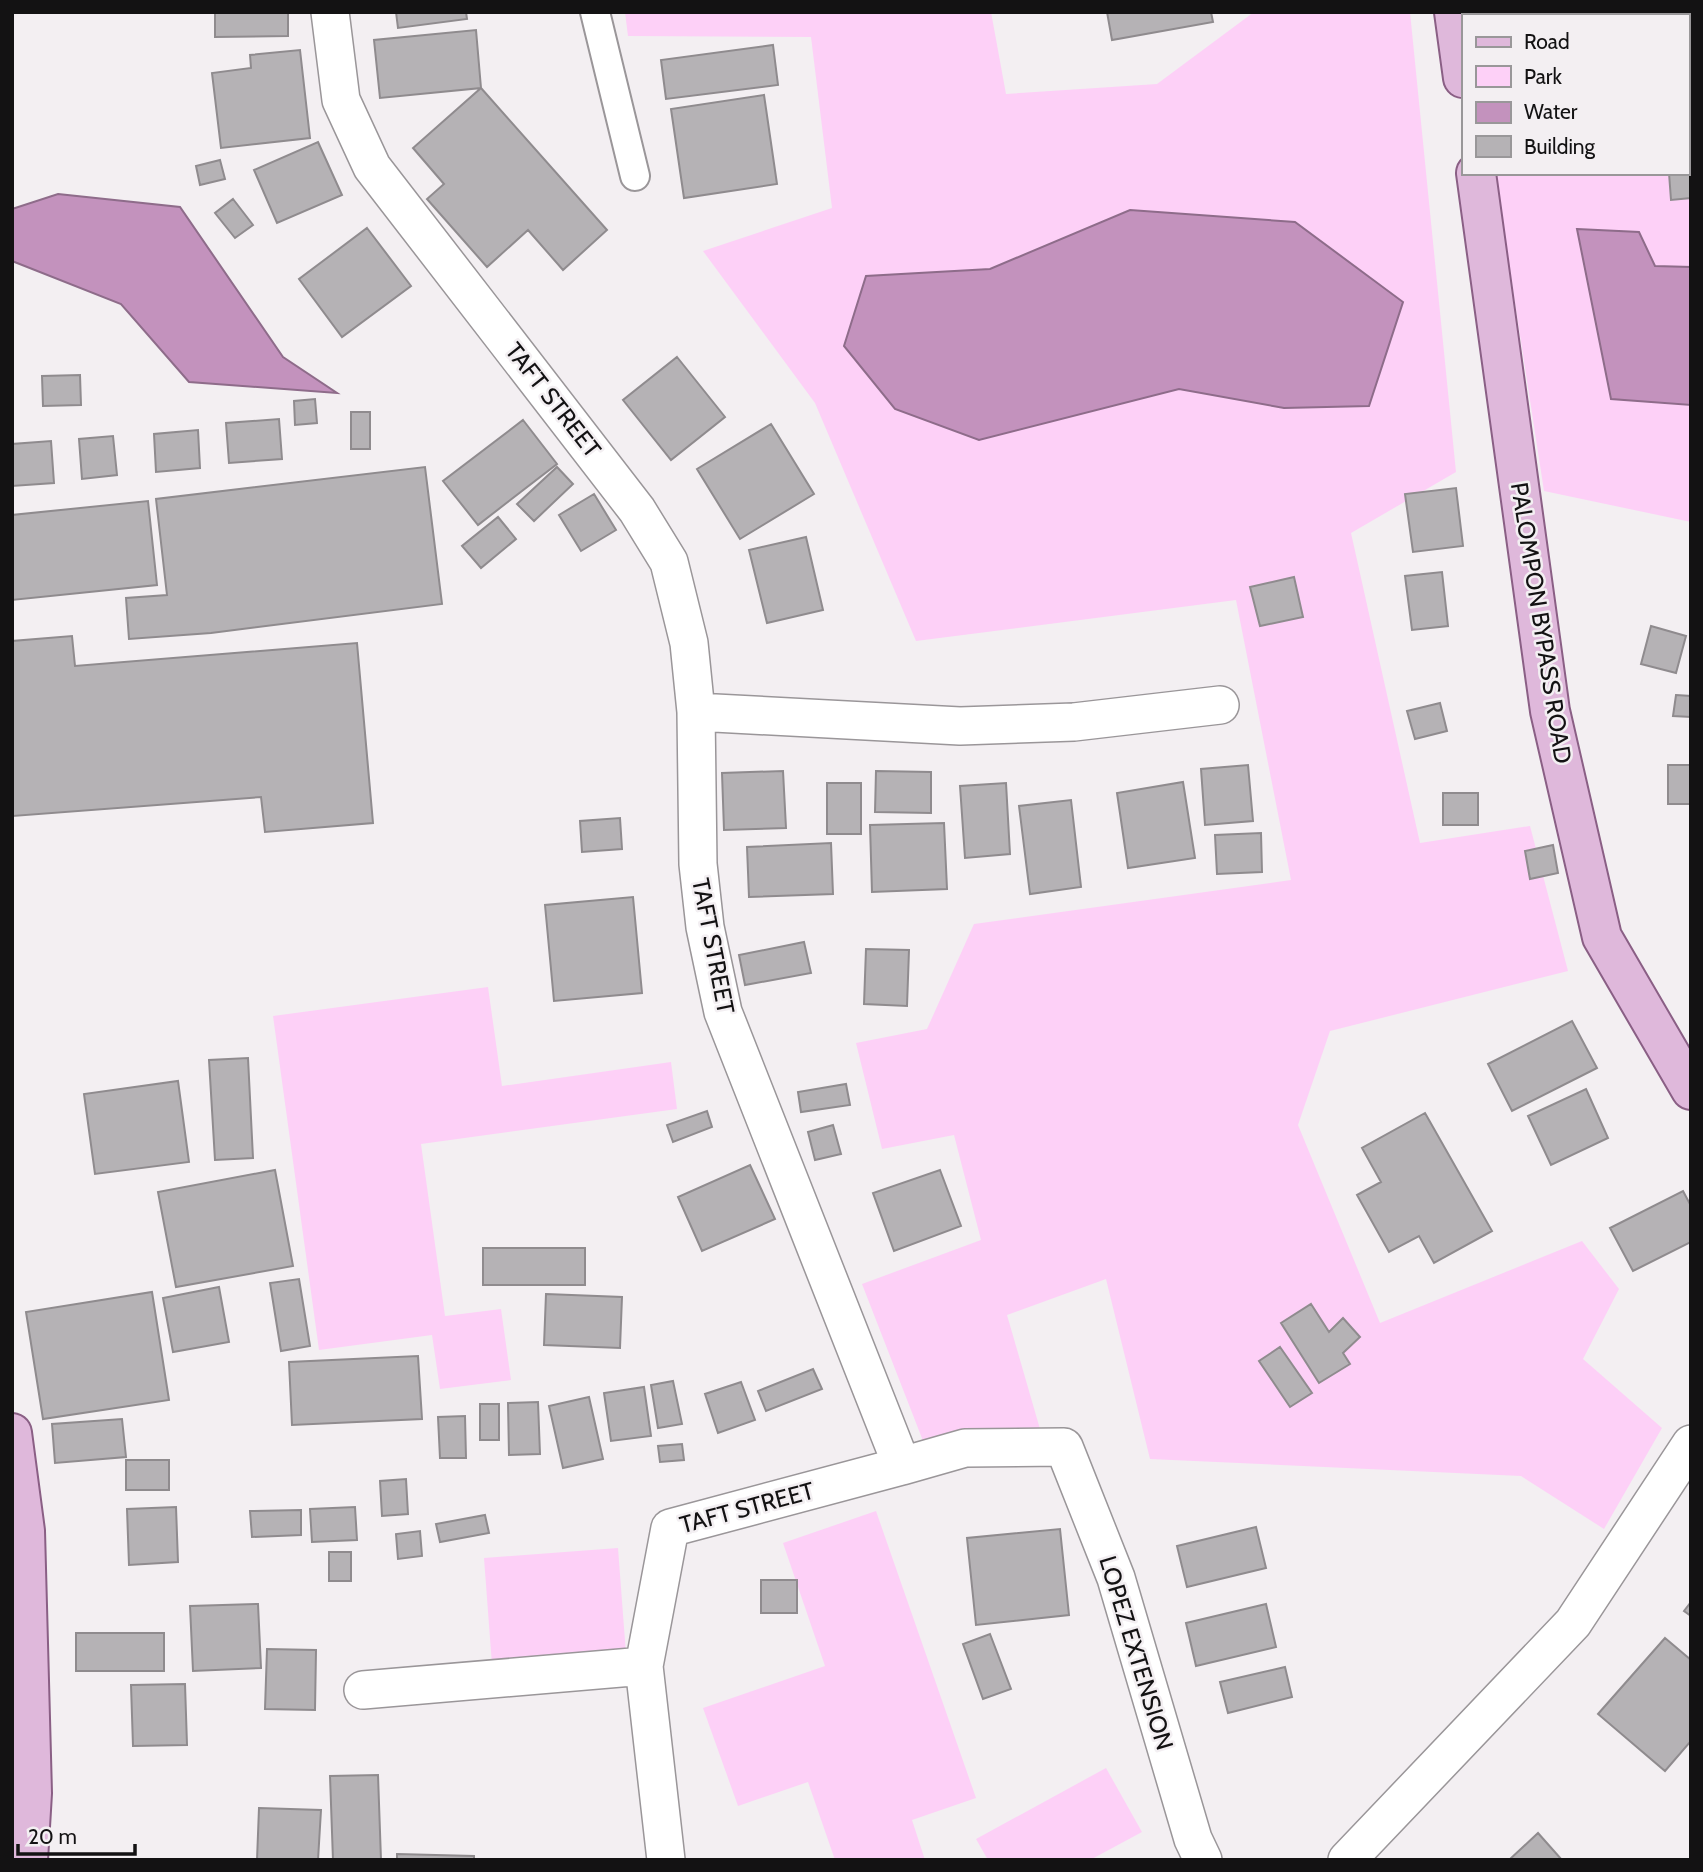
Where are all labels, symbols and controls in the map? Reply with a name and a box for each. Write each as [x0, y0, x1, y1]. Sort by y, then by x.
legend [1462, 14, 1689, 175]
text: Road [1524, 29, 1570, 54]
text: Park [1524, 64, 1562, 89]
text: Water [1524, 99, 1578, 124]
text: Building [1524, 134, 1596, 159]
street label: TAFT STREET [500, 336, 607, 463]
street label: PALOMPON BYPASS ROAD [1505, 480, 1578, 766]
street label: TAFT STREET [686, 875, 741, 1017]
street label: TAFT STREET [677, 1476, 817, 1539]
street label: LOPEZ EXTENSION [1093, 1552, 1180, 1753]
scale bar [18, 1812, 135, 1856]
text: 20 m [28, 1824, 77, 1849]

